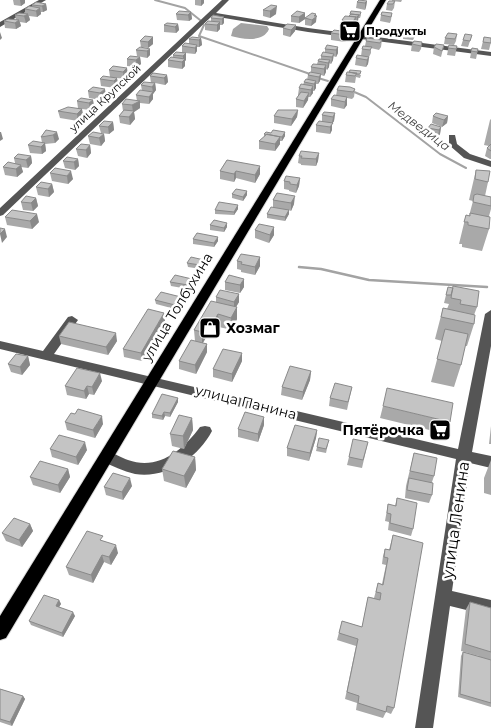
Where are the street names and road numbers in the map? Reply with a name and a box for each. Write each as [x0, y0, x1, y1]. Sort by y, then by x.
street label: улица Крупской [66, 61, 144, 135]
street label: улица Толбухина [137, 249, 217, 366]
street label: улица Панина [193, 380, 299, 423]
street label: улица Ленина [438, 460, 473, 581]

